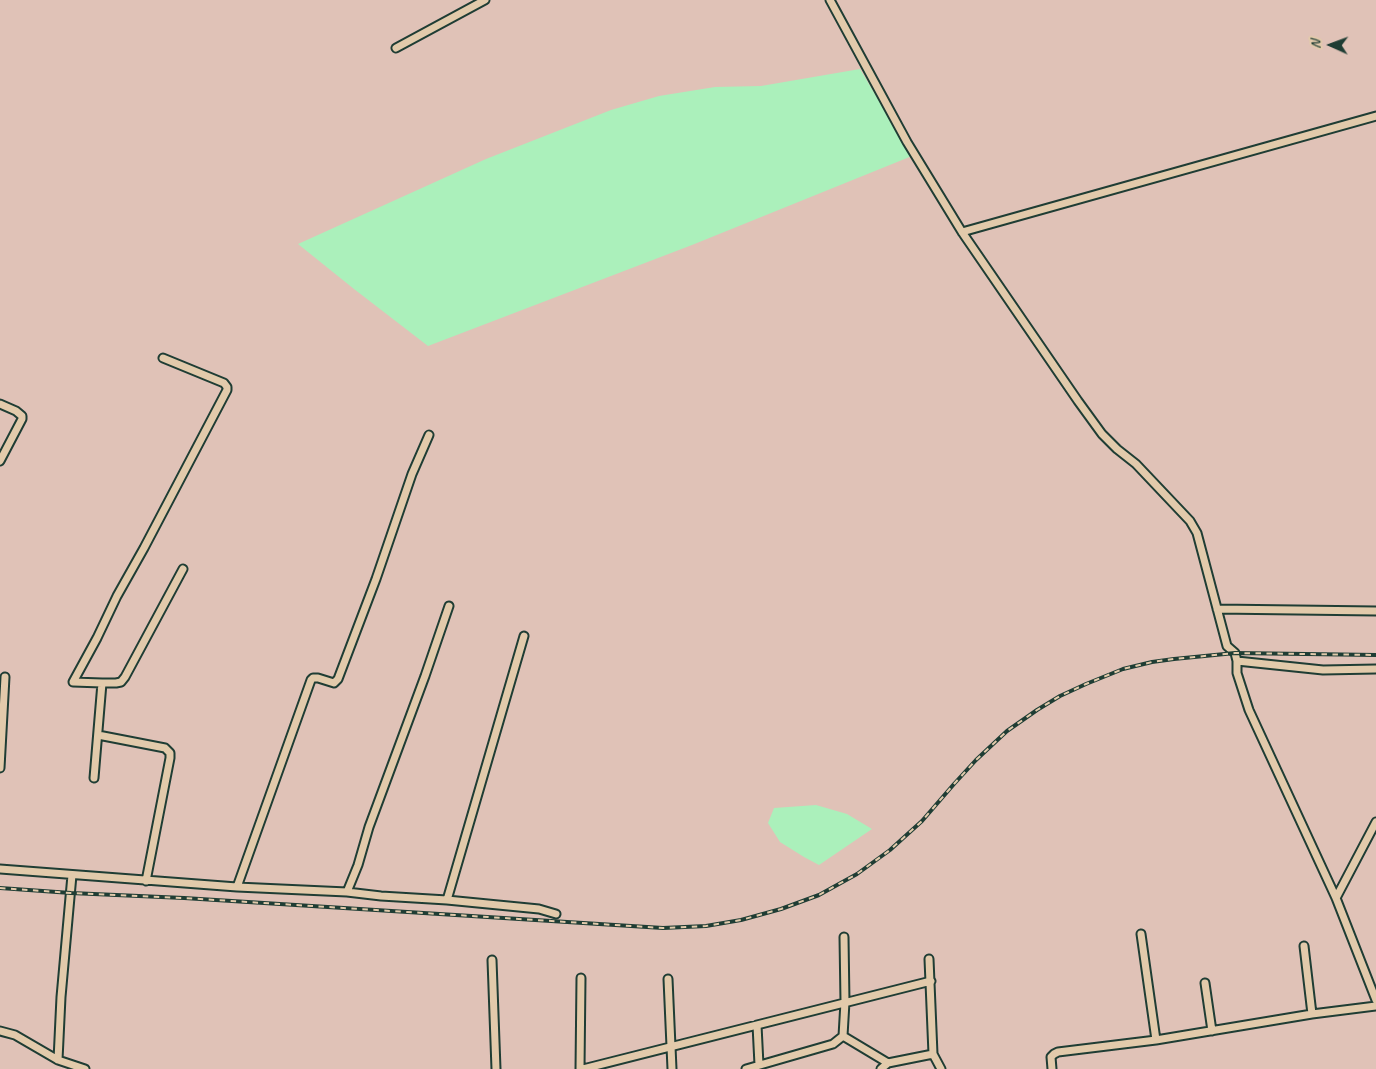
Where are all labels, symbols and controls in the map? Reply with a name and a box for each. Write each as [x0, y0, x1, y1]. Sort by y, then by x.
north arrow [1306, 20, 1356, 70]
text: N [1307, 40, 1324, 49]

